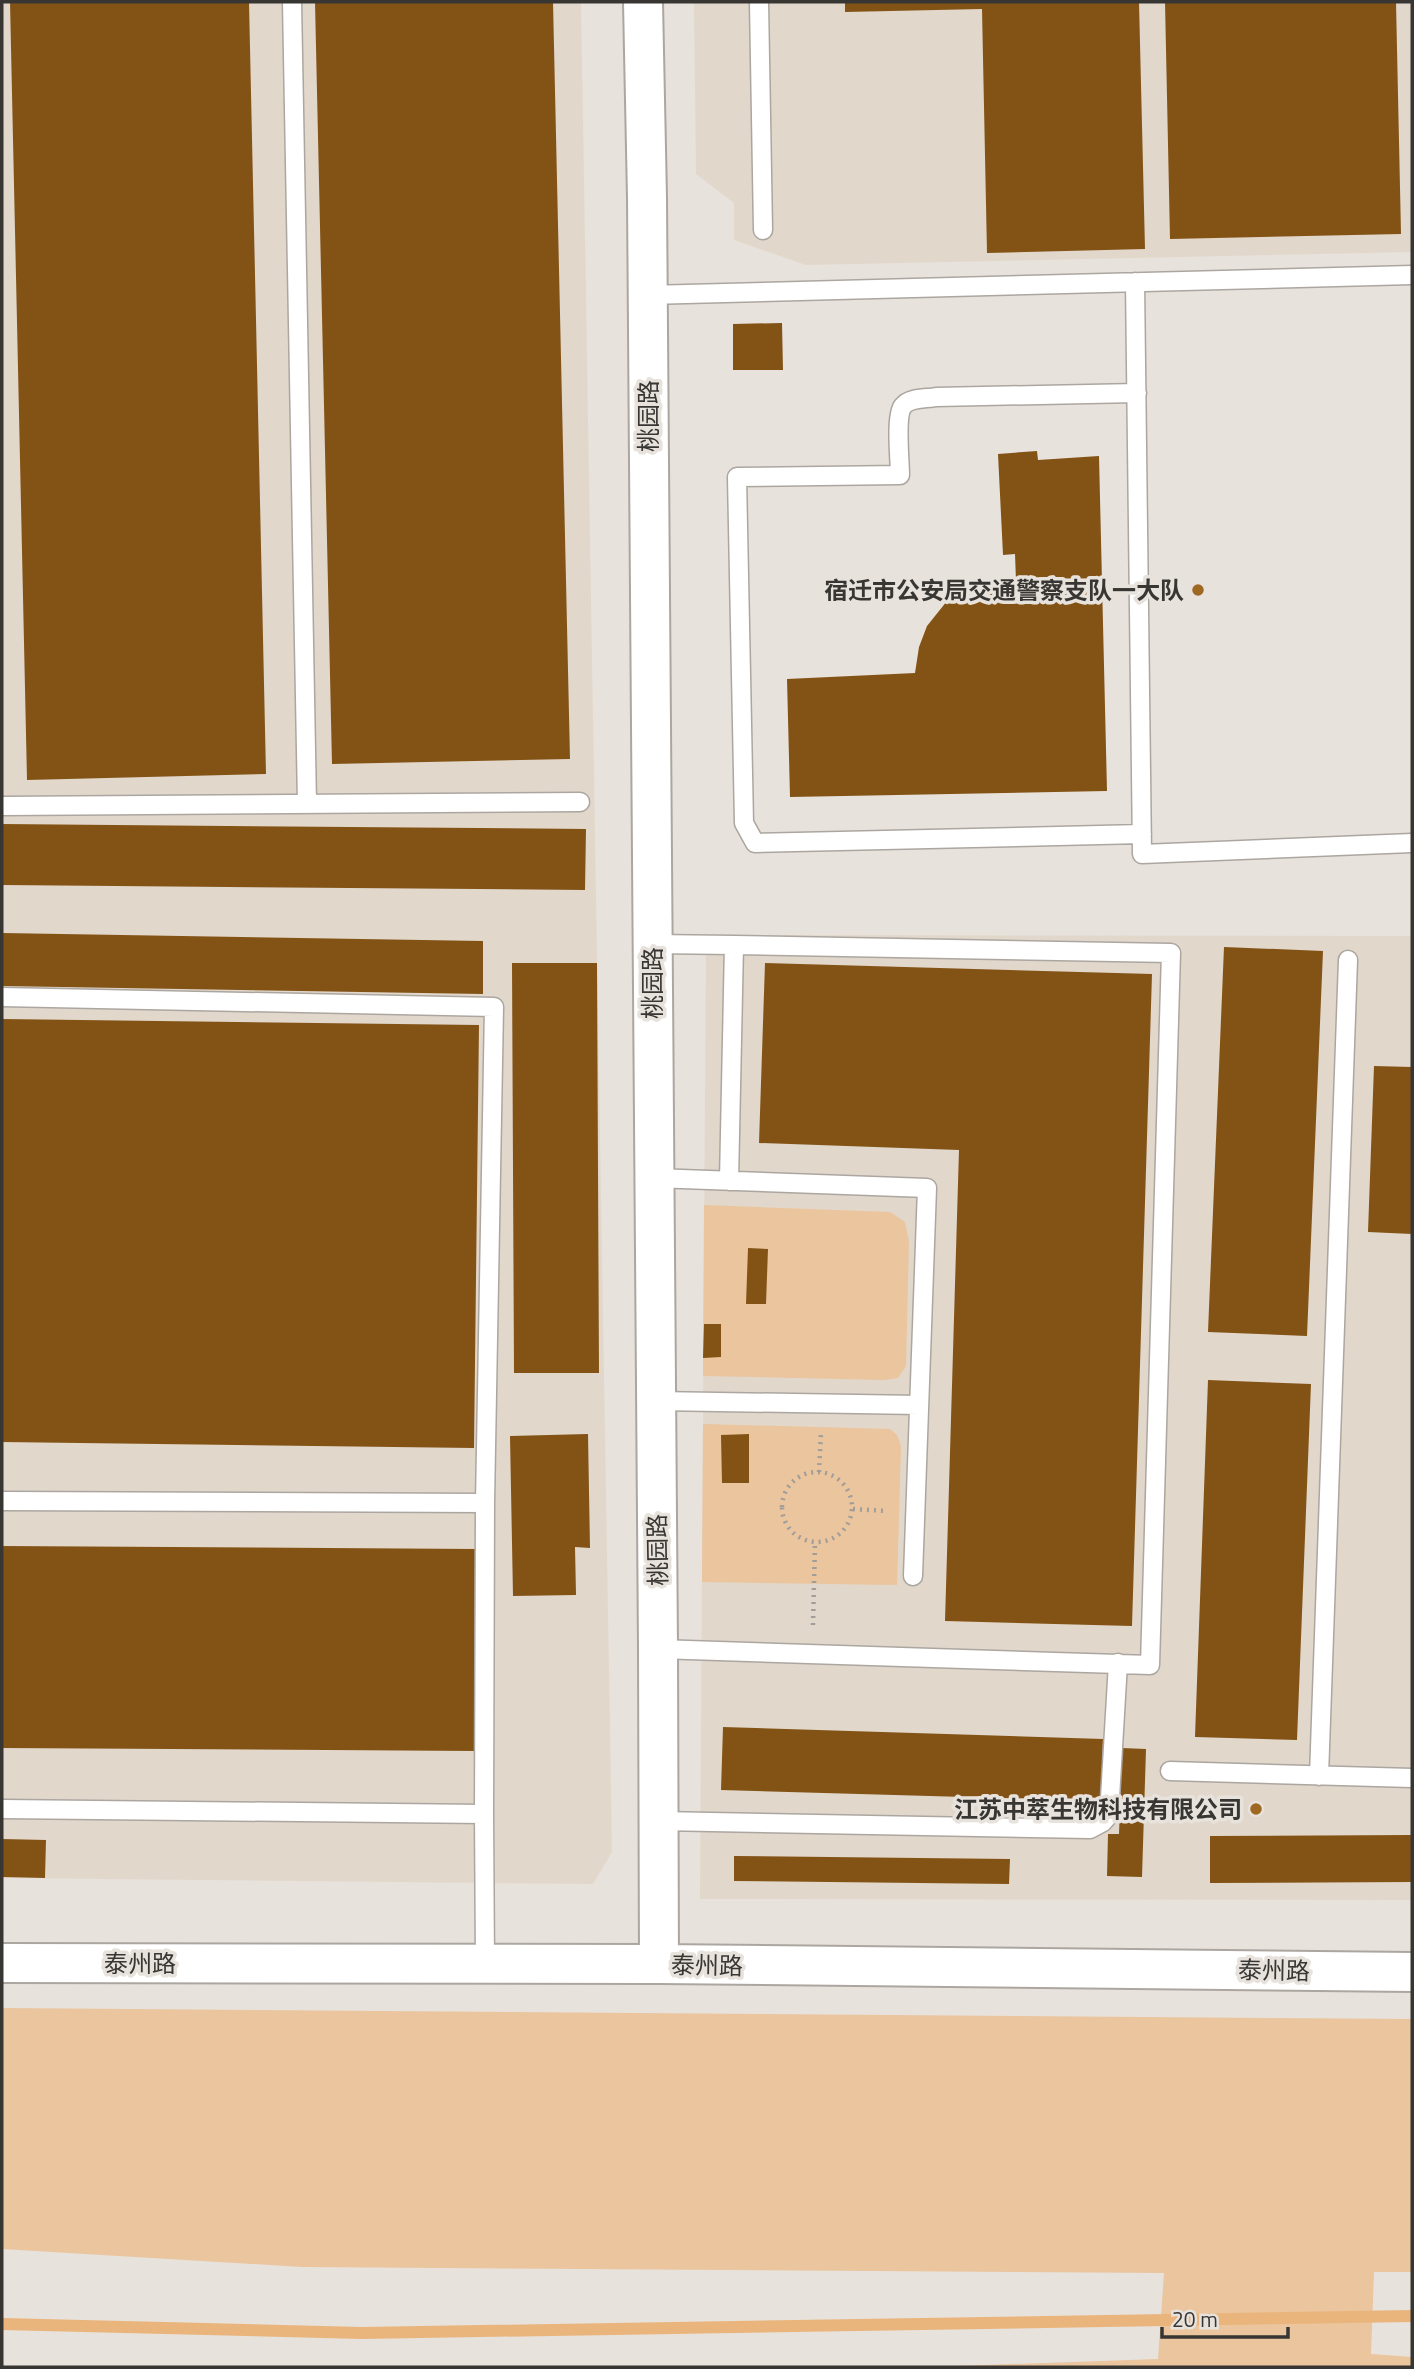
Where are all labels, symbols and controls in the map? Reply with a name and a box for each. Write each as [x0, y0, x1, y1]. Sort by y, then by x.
street label: 桃园路 [630, 380, 666, 452]
place label: 宿迁市公安局交通警察支队一大队 [824, 572, 1184, 608]
marker: 宿迁市公安局交通警察支队一大队 [1190, 582, 1206, 598]
street label: 桃园路 [634, 947, 670, 1019]
street label: 桃园路 [638, 1514, 676, 1586]
place label: 江苏中萃生物科技有限公司 [954, 1791, 1242, 1827]
marker: 江苏中萃生物科技有限公司 [1248, 1801, 1264, 1817]
street label: 泰州路 [104, 1945, 176, 1981]
street label: 泰州路 [671, 1946, 743, 1984]
street label: 泰州路 [1238, 1951, 1310, 1989]
scale bar [1162, 2296, 1288, 2340]
text: 20 m [1172, 2303, 1218, 2335]

